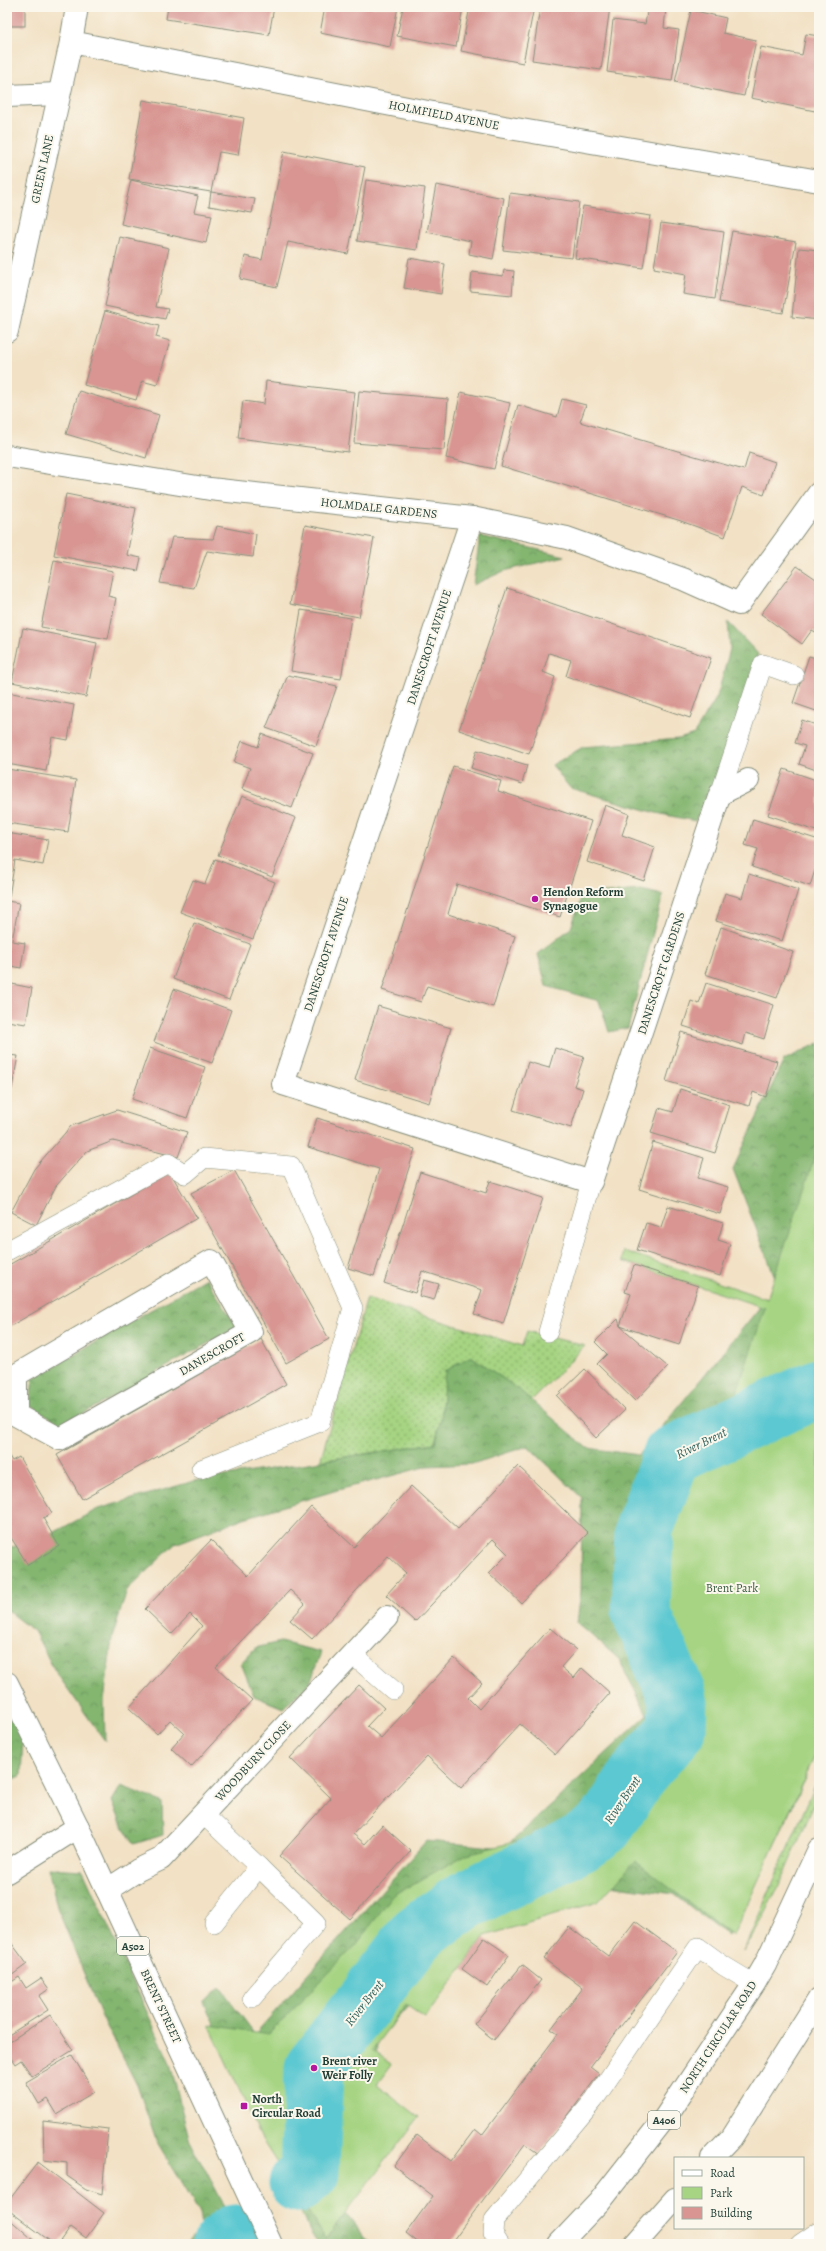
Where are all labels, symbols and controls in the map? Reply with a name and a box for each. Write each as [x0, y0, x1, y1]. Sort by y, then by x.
street label: HOLMFIELD AVENUE [387, 96, 501, 134]
street label: GREEN LANE [27, 133, 57, 205]
street label: HOLMDALE GARDENS [320, 494, 438, 522]
street label: DANESCROFT AVENUE [403, 587, 455, 707]
place label: Hendon Reform Synagogue [543, 884, 624, 914]
street label: DANESCROFT AVENUE [300, 894, 352, 1014]
marker: Hendon Reform Synagogue [530, 894, 540, 904]
street label: DANESCROFT GARDENS [634, 909, 688, 1037]
street label: DANESCROFT [176, 1329, 248, 1379]
water label: River Brent [673, 1423, 730, 1462]
park label: Brent Park [706, 1580, 758, 1596]
street label: WOODBURN CLOSE [211, 1717, 295, 1806]
water label: River Brent [600, 1772, 645, 1827]
road number: A502 [117, 1937, 149, 1955]
street label: BRENT STREET [137, 1966, 185, 2046]
water label: River Brent [341, 1975, 388, 2030]
street label: NORTH CIRCULAR ROAD [676, 1978, 760, 2096]
place label: Brent river Weir Folly [321, 2053, 377, 2083]
marker: Brent river Weir Folly [309, 2063, 319, 2073]
place label: North Circular Road [252, 2091, 322, 2121]
marker: North Circular Road [239, 2101, 249, 2111]
road number: A406 [648, 2111, 680, 2129]
legend [674, 2157, 804, 2229]
text: Road [710, 2165, 736, 2181]
text: Park [710, 2185, 733, 2201]
text: Building [710, 2205, 752, 2221]

